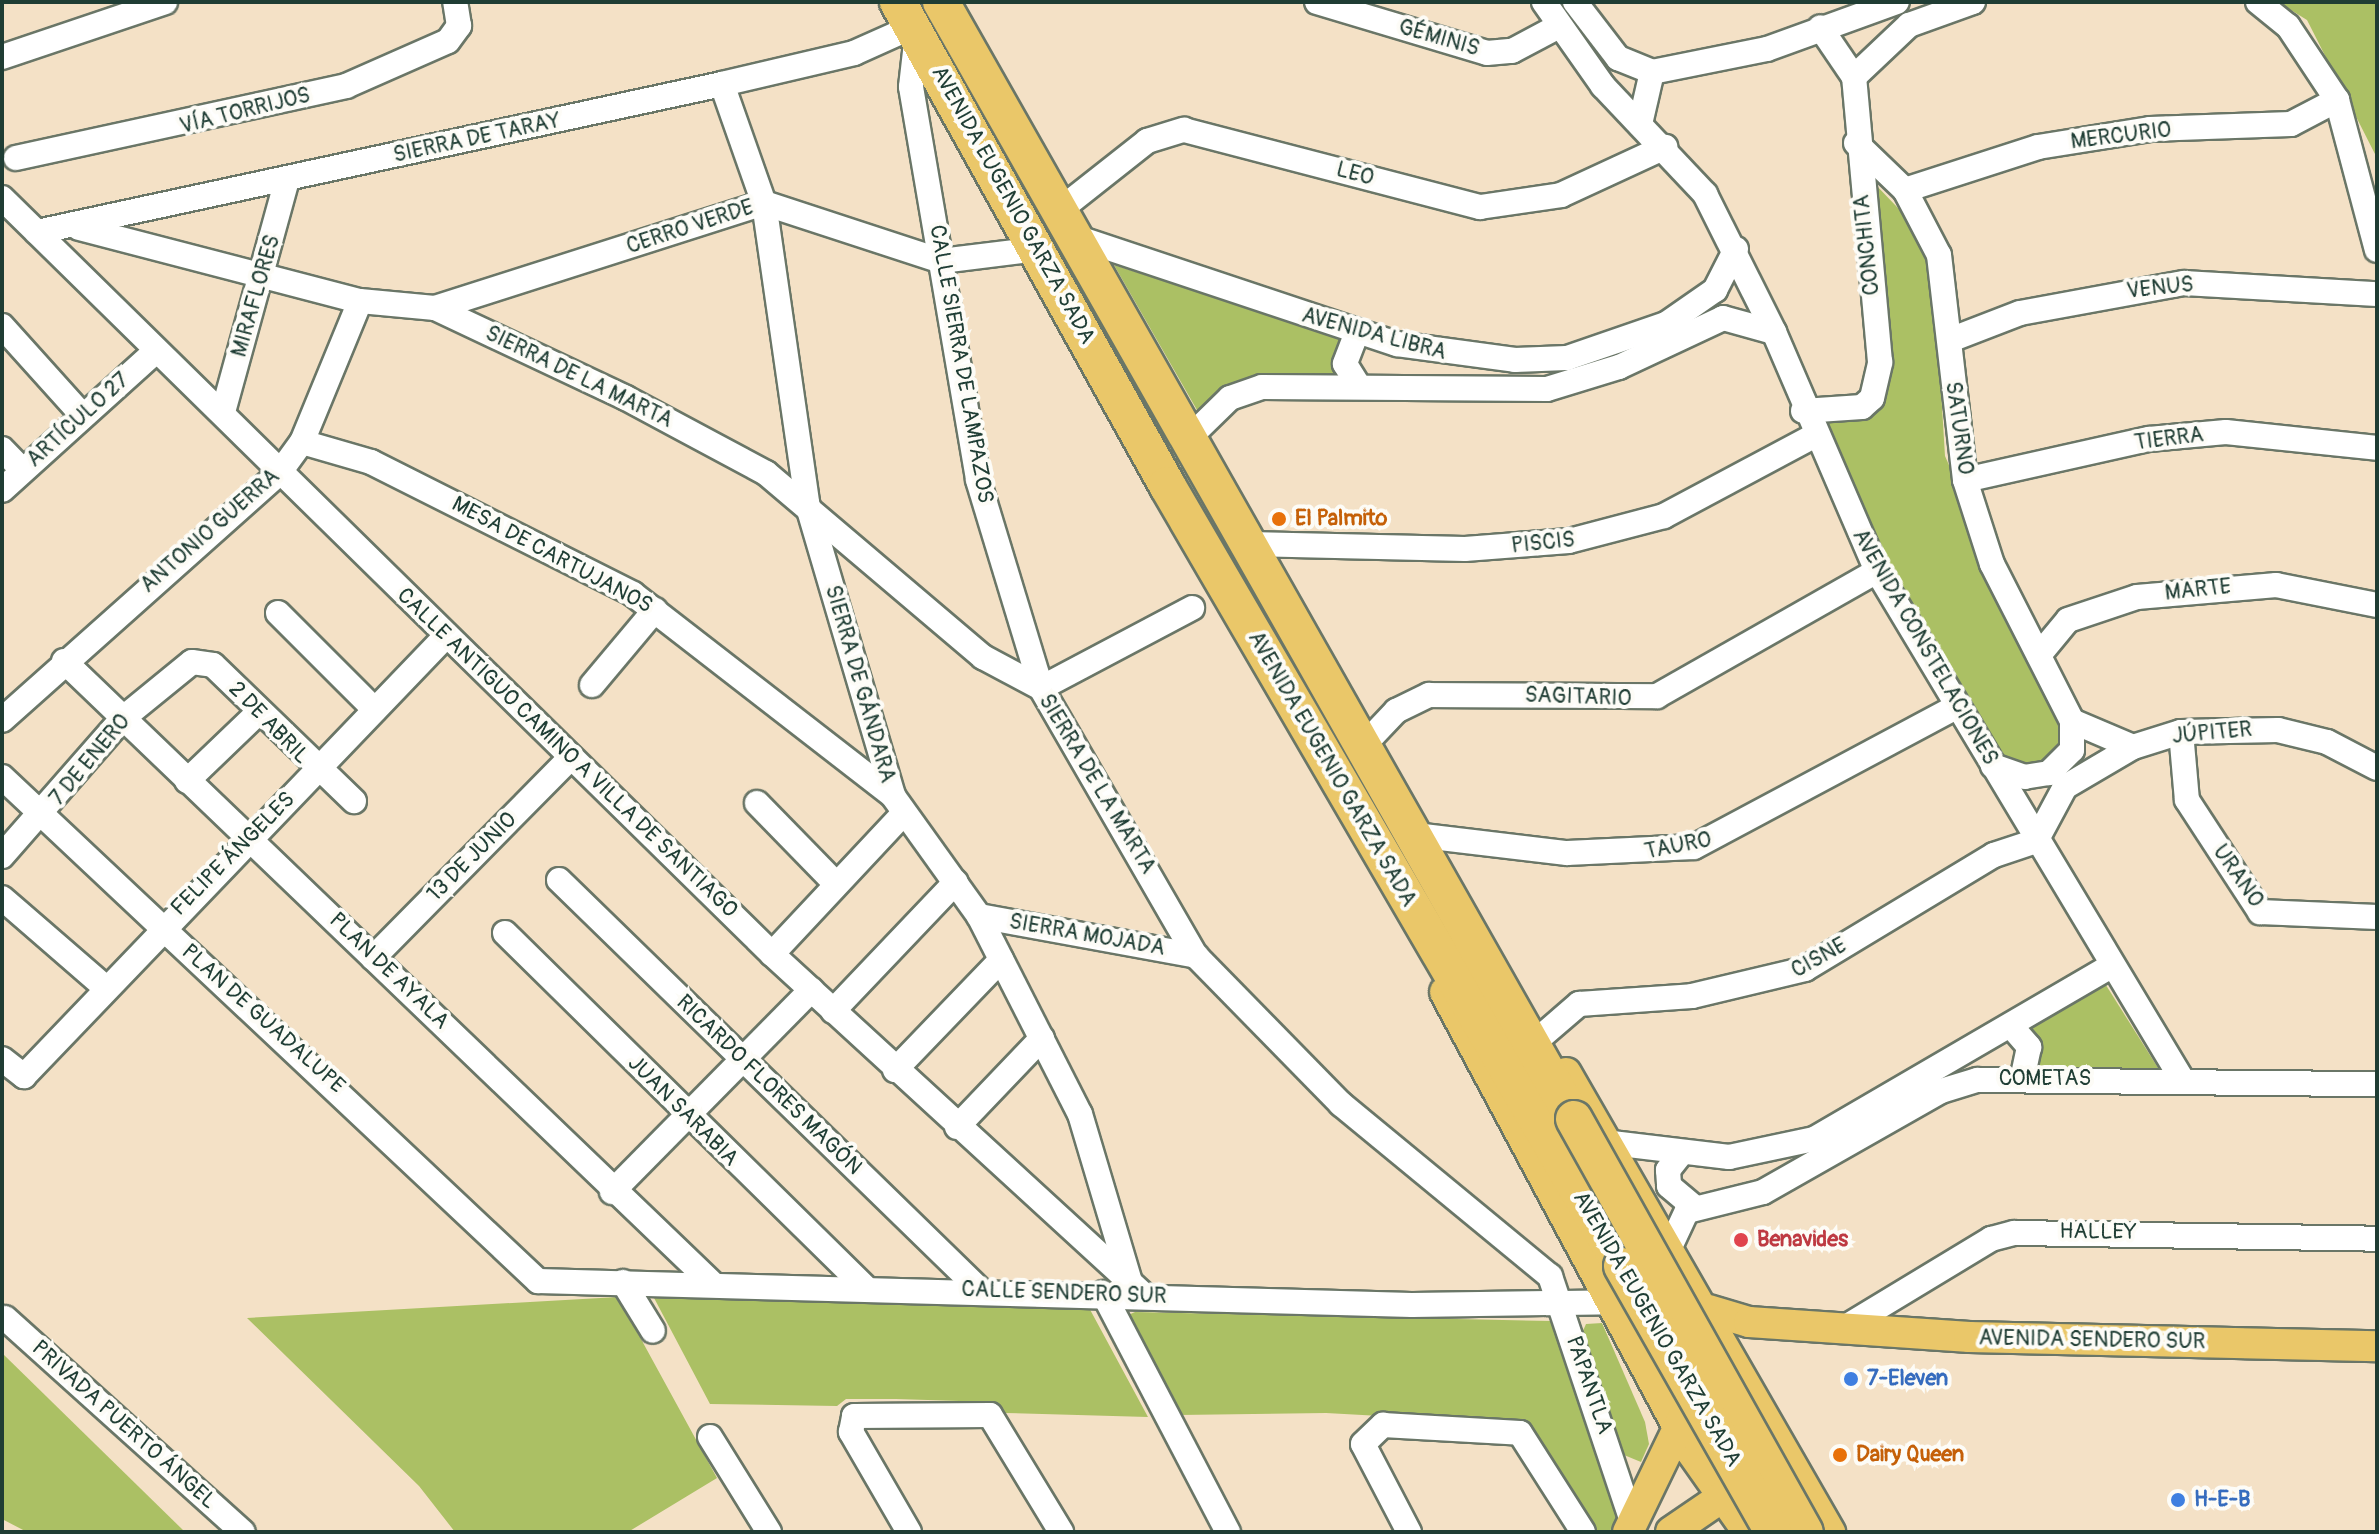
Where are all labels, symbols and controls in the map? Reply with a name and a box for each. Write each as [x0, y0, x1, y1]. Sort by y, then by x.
street label: GÉMINIS [1396, 14, 1482, 62]
street label: AVENIDA EUGENIO GARZA SADA [925, 61, 1101, 349]
street label: VÍA TORRIJOS [177, 82, 313, 140]
street label: SIERRA DE TARAY [391, 107, 563, 169]
street label: MERCURIO [2069, 117, 2173, 155]
street label: LEO [1333, 156, 1377, 192]
street label: CONCHITA [1849, 193, 1885, 297]
street label: CERRO VERDE [623, 194, 757, 260]
street label: CALLE SIERRA DE LAMPAZOS [923, 223, 999, 505]
street label: MIRAFLORES [226, 232, 286, 360]
street label: VENUS [2125, 271, 2195, 305]
street label: AVENIDA LIBRA [1299, 302, 1449, 366]
street label: SIERRA DE LA MARTA [481, 320, 677, 434]
street label: ARTÍCULO 27 [21, 367, 135, 473]
street label: SATURNO [1939, 380, 1979, 476]
street label: TIERRA [2133, 422, 2205, 456]
street label: ANTONIO GUERRA [135, 463, 285, 599]
street label: MESA DE CARTUJANOS [447, 491, 657, 619]
place label: El Palmito [1295, 506, 1387, 532]
marker: El Palmito [1270, 510, 1288, 528]
street label: AVENIDA CONSTELACIONES [1847, 524, 2003, 770]
street label: PISCIS [1510, 527, 1576, 559]
street label: MARTE [2164, 573, 2232, 607]
street label: SIERRA DE GÁNDARA [819, 582, 901, 786]
street label: CALLE ANTIGUO CAMINO A VILLA DE SANTIAGO [391, 583, 743, 923]
street label: AVENIDA EUGENIO GARZA SADA [1242, 627, 1422, 911]
street label: 2 DE ABRIL [223, 676, 315, 770]
street label: SAGITARIO [1524, 682, 1632, 712]
street label: SIERRA DE LA MARTA [1033, 689, 1161, 879]
street label: 7 DE ENERO [44, 709, 136, 811]
street label: JÚPITER [2171, 716, 2253, 750]
street label: FELIPE ÁNGELES [166, 787, 300, 921]
street label: 13 DE JUNIO [422, 807, 522, 907]
street label: TAURO [1643, 827, 1713, 865]
street label: URANO [2207, 840, 2269, 912]
street label: PLAN DE AYALA [324, 907, 454, 1035]
street label: SIERRA MOJADA [1007, 908, 1167, 962]
street label: CISNE [1787, 932, 1851, 984]
street label: PLAN DE GUADALUPE [176, 939, 350, 1099]
street label: RICARDO FLORES MAGÓN [671, 989, 867, 1181]
street label: JUAN SARABIA [622, 1050, 744, 1172]
street label: COMETAS [1999, 1066, 2091, 1092]
street label: AVENIDA EUGENIO GARZA SADA [1567, 1187, 1747, 1471]
street label: HALLEY [2059, 1218, 2137, 1246]
place label: Benavides [1757, 1227, 1848, 1253]
marker: Benavides [1732, 1231, 1750, 1249]
street label: CALLE SENDERO SUR [961, 1276, 1167, 1310]
street label: AVENIDA SENDERO SUR [1978, 1325, 2206, 1355]
street label: PAPANTLA [1560, 1333, 1618, 1437]
street label: PRIVADA PUERTO ÁNGEL [26, 1335, 222, 1515]
place label: 7-Eleven [1867, 1366, 1948, 1392]
marker: 7-Eleven [1842, 1370, 1860, 1388]
place label: Dairy Queen [1856, 1442, 1964, 1468]
marker: Dairy Queen [1831, 1446, 1849, 1464]
place label: H-E-B [2194, 1487, 2251, 1513]
marker: H-E-B [2169, 1491, 2187, 1509]

